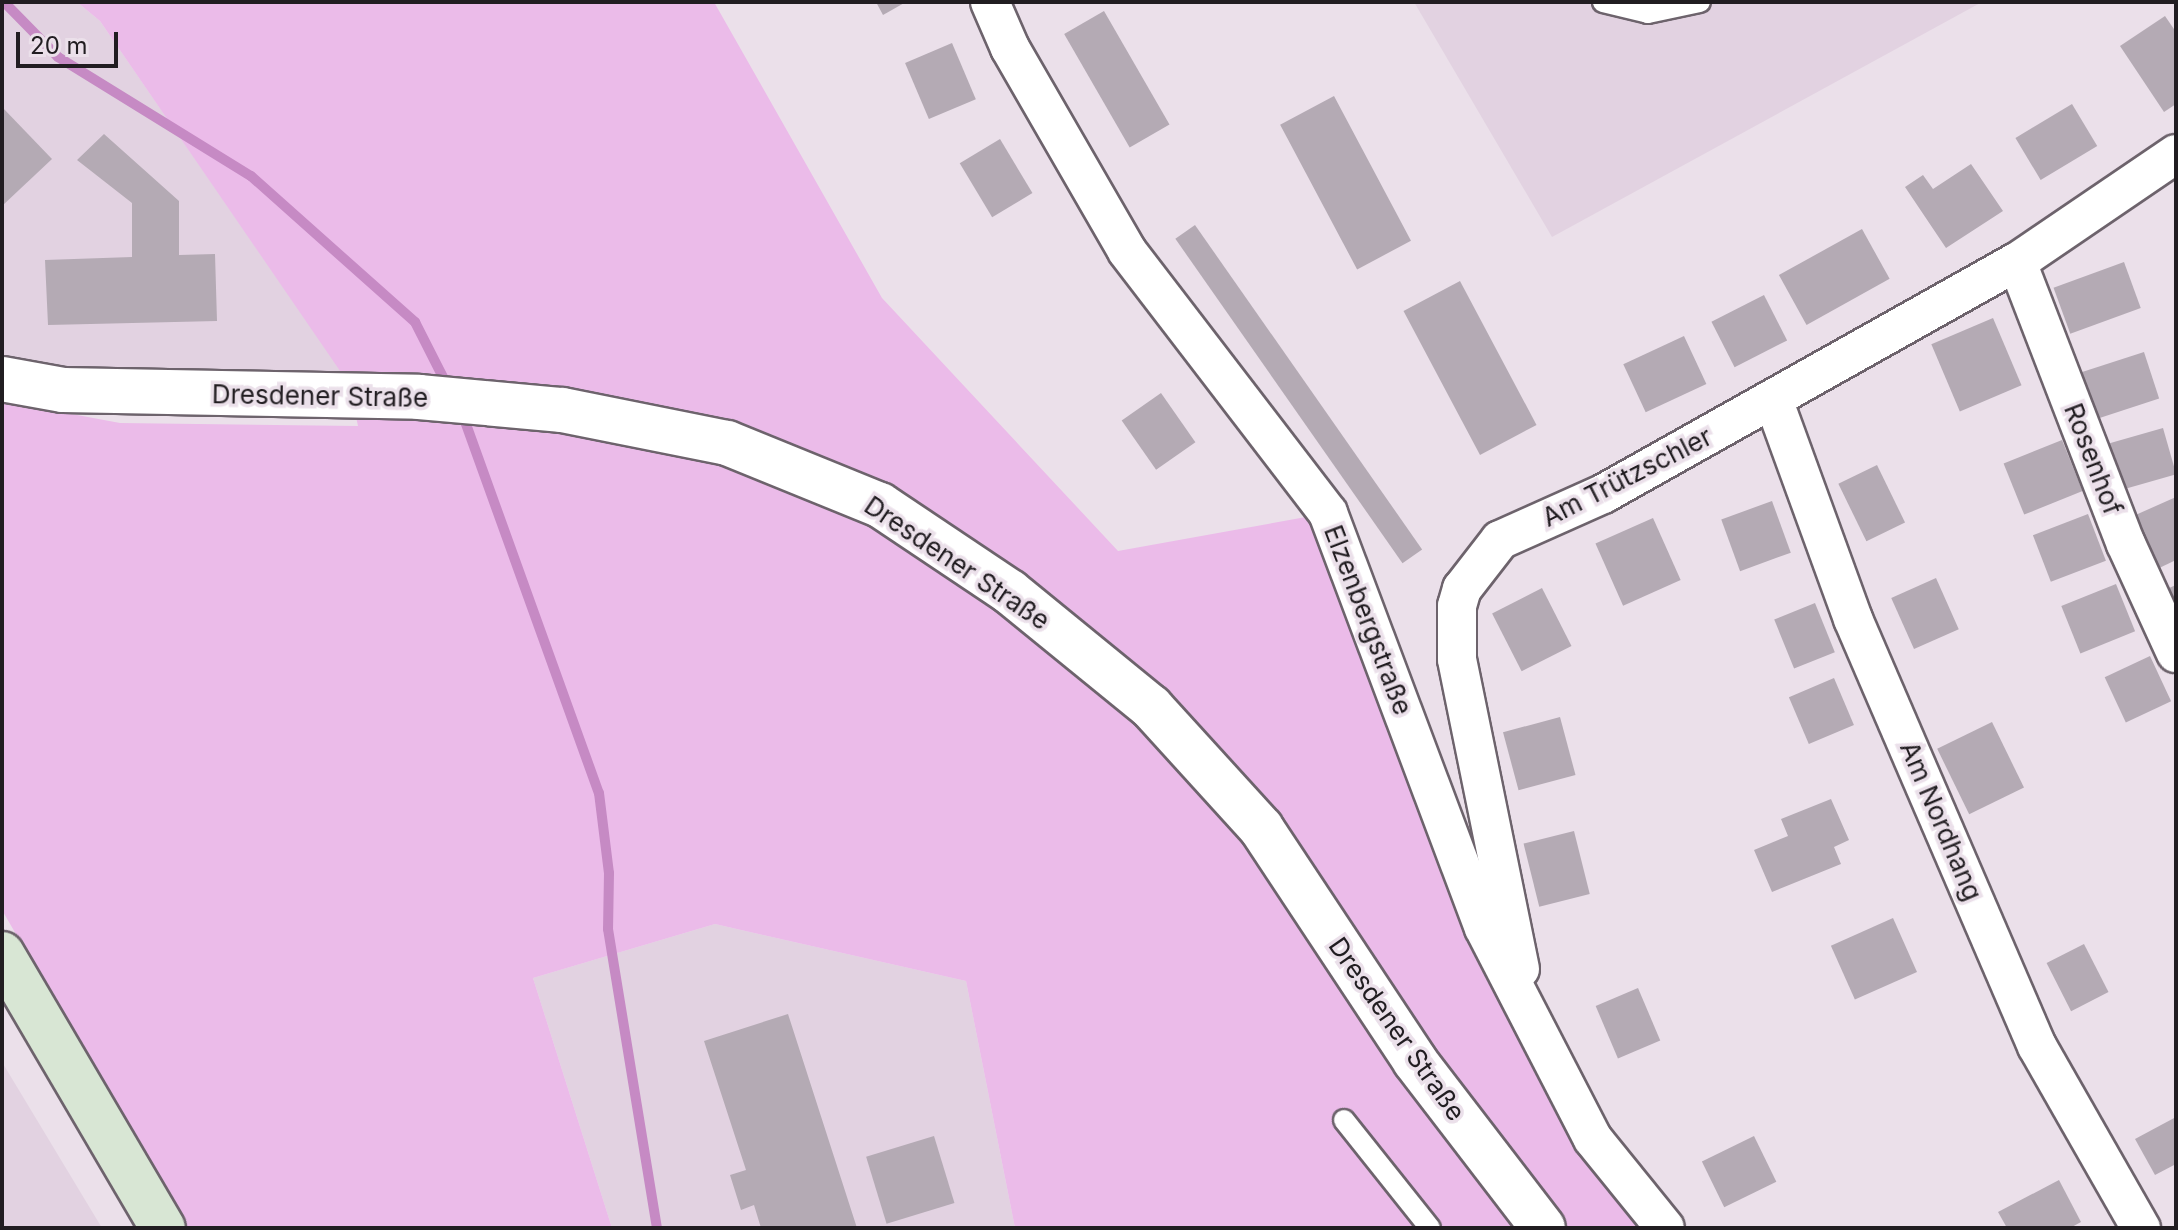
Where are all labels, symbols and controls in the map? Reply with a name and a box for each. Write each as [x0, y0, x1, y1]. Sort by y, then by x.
scale bar [20, 16, 122, 66]
text: 20 m [30, 31, 88, 60]
street label: Dresdener Straße [212, 379, 428, 413]
street label: Rosenhof [2058, 399, 2128, 519]
street label: Am Trützschler [1537, 421, 1717, 533]
street label: Dresdener Straße [859, 490, 1055, 636]
street label: Elzenbergstraße [1317, 521, 1419, 719]
street label: Am Nordhang [1893, 737, 1989, 905]
street label: Dresdener Straße [1322, 931, 1472, 1127]

